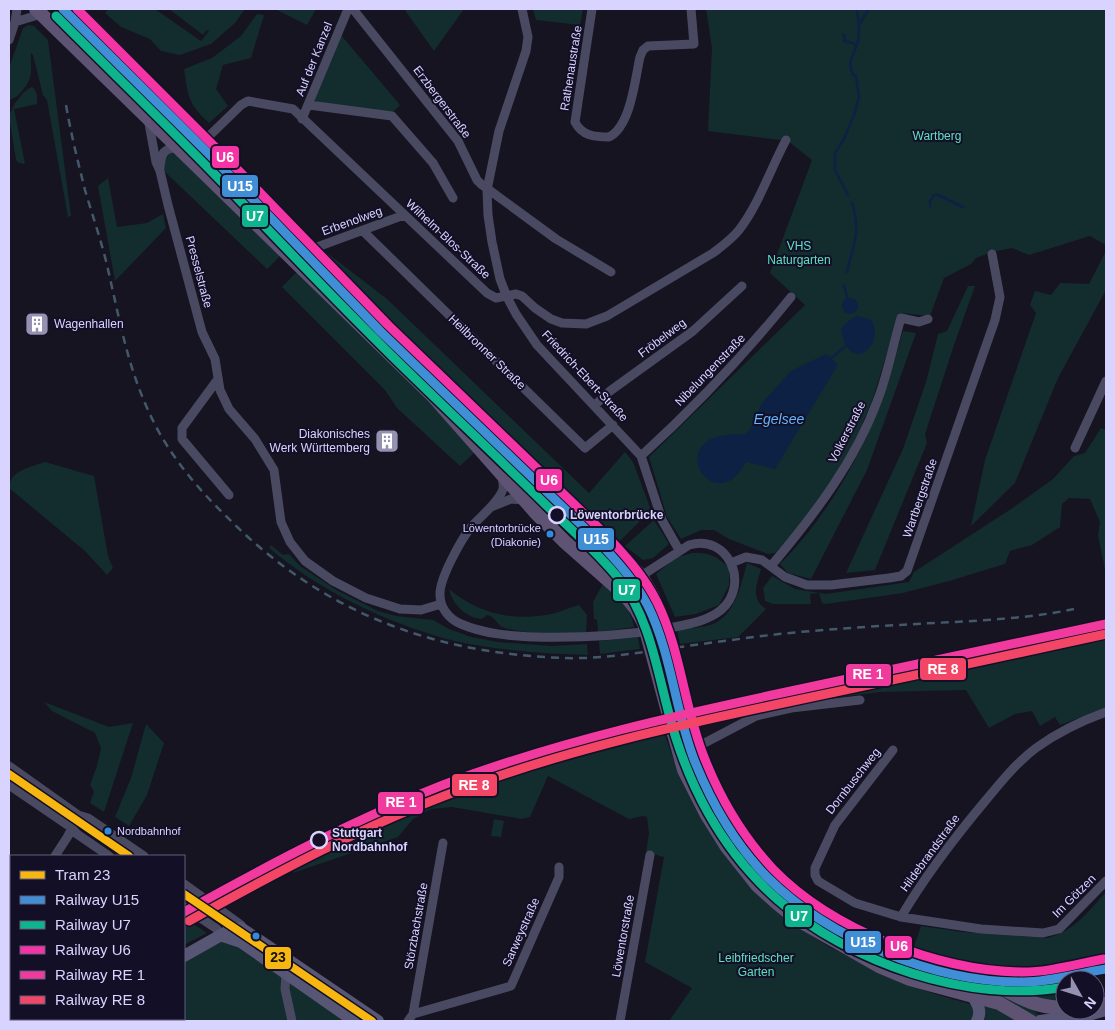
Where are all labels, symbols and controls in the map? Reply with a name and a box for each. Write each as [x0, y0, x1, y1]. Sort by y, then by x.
street label: Auf der Kanzel [293, 20, 335, 98]
street label: Rathenaustraße [557, 24, 585, 112]
street label: Erzbergerstraße [410, 63, 474, 141]
park label: Wartberg [913, 129, 961, 143]
line badge: U6 [211, 145, 240, 169]
text: U6 [216, 149, 234, 165]
line badge: U15 [221, 174, 259, 198]
text: U15 [227, 178, 253, 194]
street label: Wilhelm-Blos-Straße [403, 196, 493, 282]
line badge: U7 [241, 204, 269, 228]
street label: Erbenolweg [320, 204, 384, 238]
text: U7 [246, 208, 264, 224]
street label: Presselstraße [183, 234, 215, 310]
park label: VHS Naturgarten [767, 239, 831, 267]
building icon: Wagenhallen [24, 311, 50, 337]
street label: Heilbronner Straße [446, 312, 529, 392]
street label: Fröbelweg [635, 316, 689, 360]
place label: Wagenhallen [54, 317, 124, 331]
street label: Friedrich-Ebert-Straße [539, 328, 631, 425]
street label: Nibelungenstraße [672, 331, 748, 409]
street label: Volkerstraße [825, 399, 869, 465]
water label: Egelsee [754, 411, 805, 427]
place label: Diakonisches Werk Württemberg [270, 427, 370, 455]
building icon: Diakonisches Werk Württemberg [374, 428, 400, 454]
street label: Wartbergstraße [900, 456, 940, 539]
line badge: U6 [535, 468, 563, 492]
text: U6 [540, 472, 558, 488]
marker: Löwentorbrücke [548, 506, 566, 524]
place label: Löwentorbrücke [570, 508, 664, 522]
place label: Löwentorbrücke (Diakonie) [463, 522, 541, 548]
line badge: U15 [577, 527, 615, 551]
marker: Löwentorbrücke (Diakonie) [545, 529, 555, 539]
text: U15 [583, 531, 609, 547]
line badge: U7 [612, 578, 641, 602]
text: U7 [618, 582, 636, 598]
line badge: RE 8 [919, 657, 967, 681]
text: RE 8 [927, 661, 959, 677]
line badge: RE 1 [845, 663, 892, 687]
text: RE 1 [852, 666, 884, 682]
street label: Dornbuschweg [823, 745, 883, 817]
line badge: RE 8 [451, 773, 498, 797]
text: RE 8 [458, 777, 490, 793]
line badge: RE 1 [377, 791, 424, 815]
text: RE 1 [385, 794, 417, 810]
street label: Hildebrandstraße [897, 811, 963, 894]
place label: Nordbahnhof [117, 825, 182, 837]
marker: Nordbahnhof [103, 826, 113, 836]
place label: Stuttgart Nordbahnhof [332, 826, 408, 854]
marker: Stuttgart Nordbahnhof [310, 831, 328, 849]
legend [10, 855, 185, 1020]
text: Tram 23 [55, 866, 110, 883]
street label: Im Götzen [1049, 871, 1099, 921]
street label: Störzbachstraße [401, 881, 431, 971]
text: Railway U15 [55, 891, 139, 908]
street label: Löwentorstraße [609, 893, 637, 978]
street label: Sarweystraße [500, 895, 543, 969]
line badge: U7 [784, 904, 813, 928]
text: U7 [790, 908, 808, 924]
text: Railway U7 [55, 916, 131, 933]
line badge: U15 [844, 930, 882, 954]
unlabelled marker [251, 931, 261, 941]
text: U15 [850, 934, 876, 950]
line badge: U6 [884, 935, 913, 959]
text: U6 [890, 938, 908, 954]
text: Railway U6 [55, 941, 131, 958]
line badge: 23 [264, 946, 292, 970]
text: 23 [270, 949, 286, 965]
park label: Leibfriedscher Garten [718, 951, 794, 979]
text: Railway RE 1 [55, 966, 145, 983]
north arrow [1055, 970, 1105, 1020]
text: Railway RE 8 [55, 991, 145, 1008]
text: N [1081, 994, 1100, 1012]

